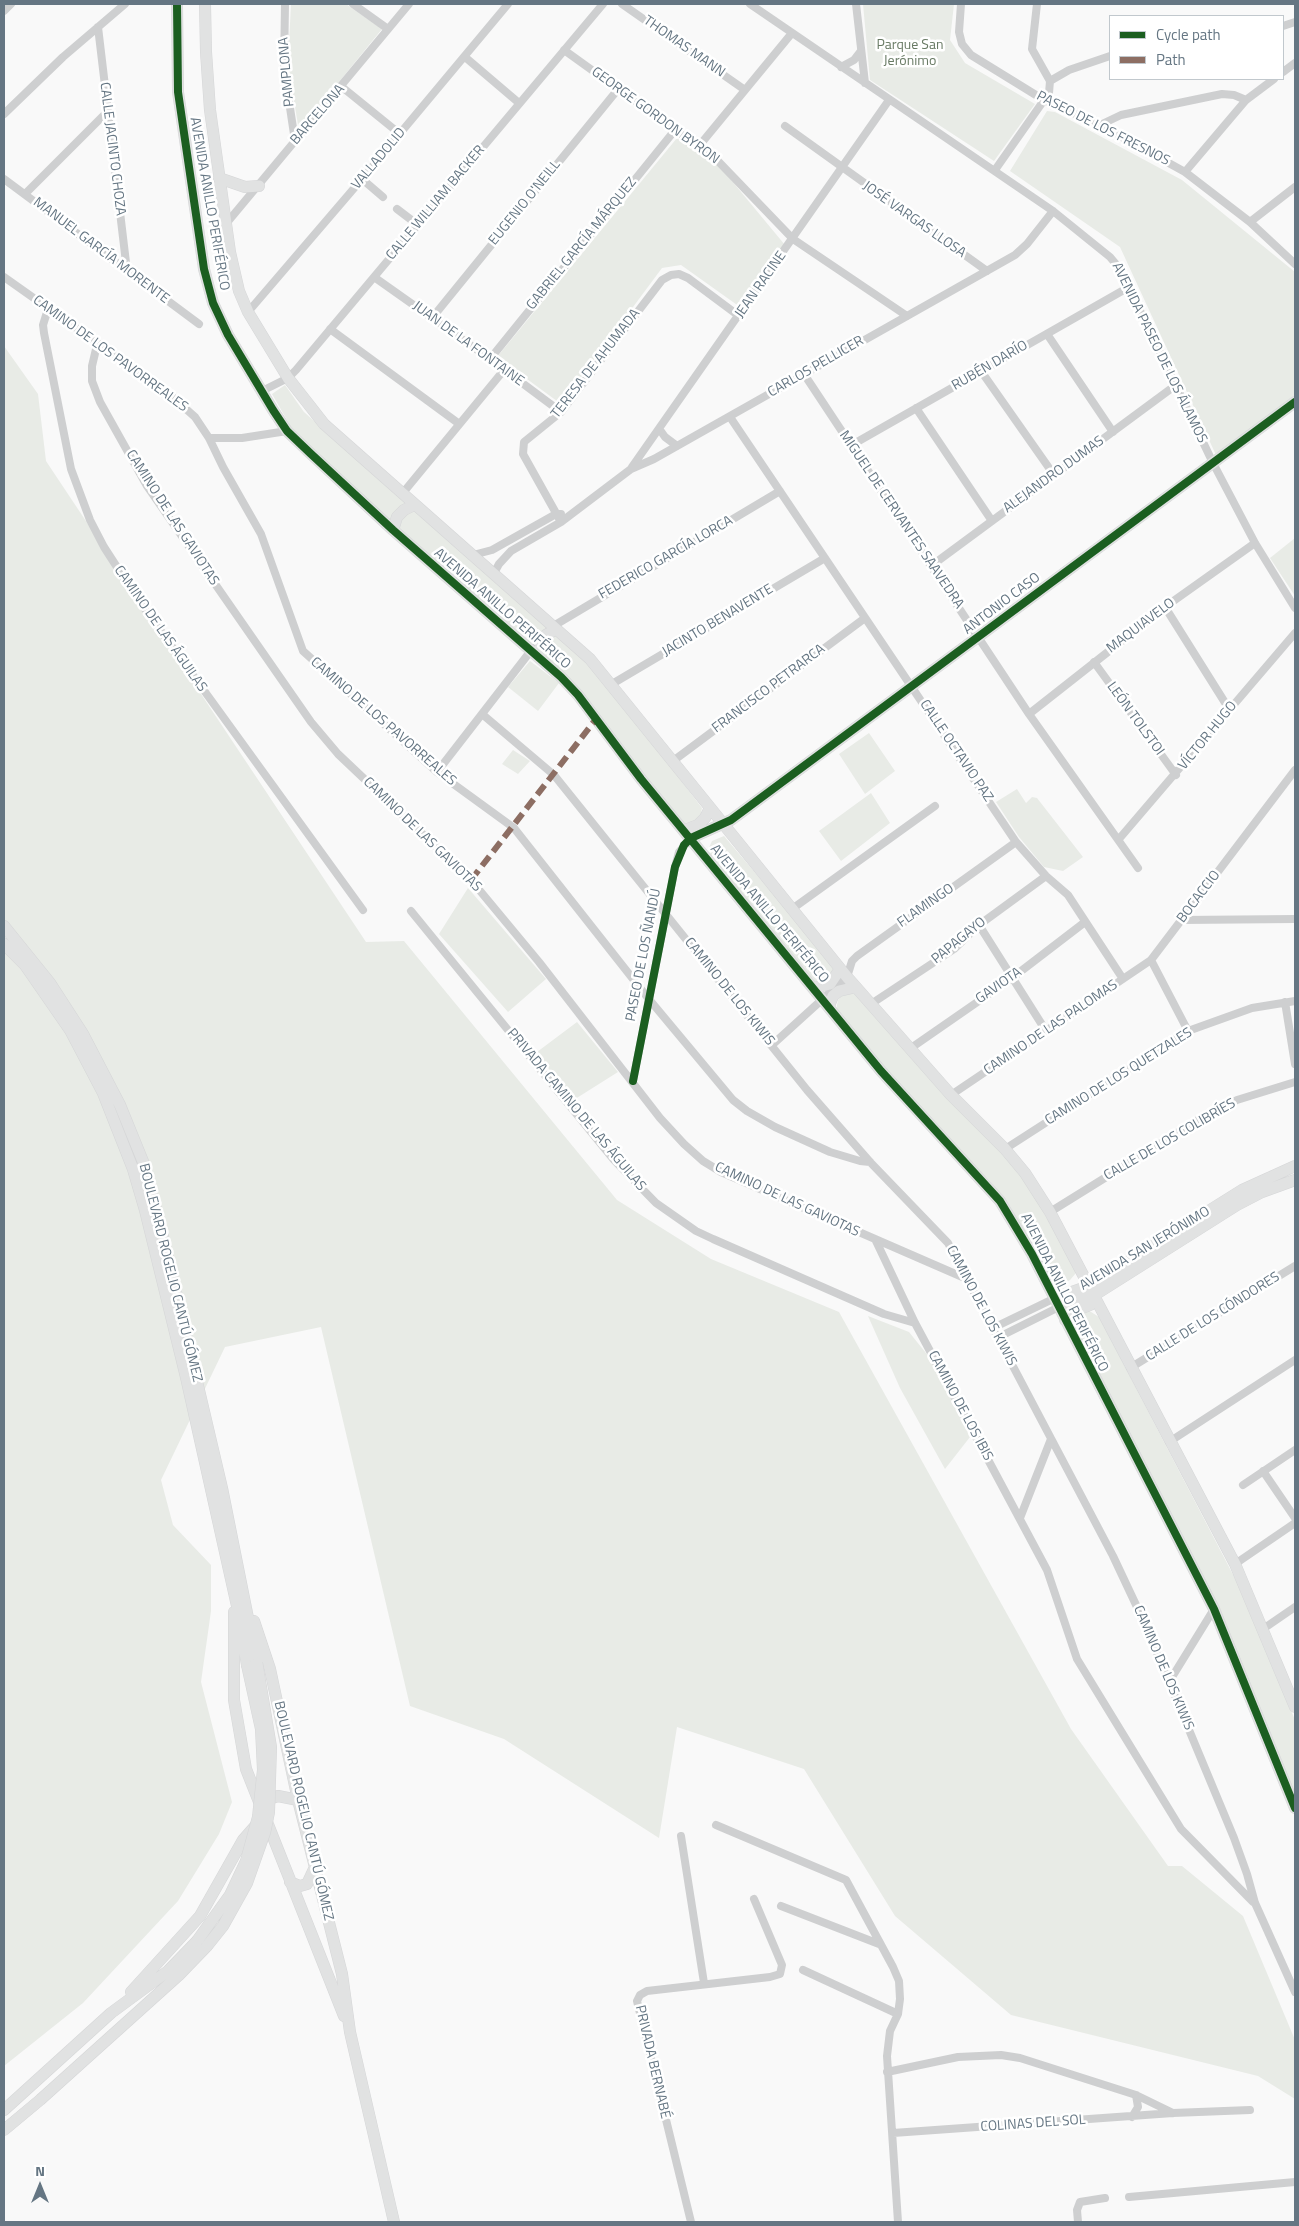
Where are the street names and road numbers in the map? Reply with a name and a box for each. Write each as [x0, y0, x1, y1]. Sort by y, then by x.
street label: THOMAS MANN [640, 13, 728, 81]
street label: PAMPLONA [276, 37, 298, 107]
street label: GEORGE GORDON BYRON [588, 64, 722, 168]
street label: CALLE JACINTO CHOZA [95, 81, 129, 217]
street label: BARCELONA [287, 81, 349, 149]
street label: PASEO DE LOS FRESNOS [1034, 88, 1172, 170]
street label: AVENIDA ANILLO PERIFÉRICO [185, 116, 233, 292]
street label: VALLADOLID [348, 125, 410, 193]
street label: CALLE WILLIAM BACKER [383, 142, 489, 264]
street label: EUGENIO O'NEILL [486, 157, 564, 249]
street label: GABRIEL GARCÍA MÁRQUEZ [523, 174, 641, 314]
street label: JOSÉ VARGAS LLOSA [859, 178, 969, 262]
street label: MANUEL GARCÍA MORENTE [30, 194, 172, 308]
street label: JEAN RACINE [732, 248, 790, 322]
street label: AVENIDA PASEO DE LOS ÁLAMOS [1108, 260, 1210, 446]
street label: CAMINO DE LOS PAVORREALES [29, 292, 191, 416]
street label: JUAN DE LA FONTAINE [409, 298, 527, 390]
street label: TERESA DE AHUMADA [548, 306, 644, 422]
street label: CARLOS PELLICER [765, 333, 867, 401]
street label: RUBÉN DARÍO [949, 337, 1031, 395]
street label: MIGUEL DE CERVANTES SAAVEDRA [835, 428, 967, 612]
street label: ALEJANDRO DUMAS [1000, 433, 1108, 517]
street label: CAMINO DE LAS GAVIOTAS [122, 447, 222, 589]
street label: FEDERICO GARCÍA LORCA [596, 513, 736, 603]
street label: AVENIDA ANILLO PERIFÉRICO [430, 545, 574, 673]
street label: CAMINO DE LAS ÁGUILAS [110, 563, 210, 695]
street label: ANTONIO CASO [960, 570, 1044, 638]
street label: JACINTO BENAVENTE [660, 581, 776, 661]
street label: MAQUIAVELO [1104, 595, 1178, 657]
street label: FRANCISCO PETRARCA [709, 641, 829, 737]
street label: CAMINO DE LOS PAVORREALES [307, 654, 459, 790]
street label: LEÓN TOLSTOI [1103, 679, 1167, 759]
street label: CALLE OCTAVIO PAZ [916, 697, 996, 805]
street label: VÍCTOR HUGO [1175, 698, 1241, 774]
street label: CAMINO DE LAS GAVIOTAS [359, 774, 485, 896]
street label: AVENIDA ANILLO PERIFÉRICO [706, 841, 832, 987]
street label: BOCACCIO [1174, 867, 1224, 927]
street label: FLAMINGO [895, 880, 957, 932]
street label: PASEO DE LOS ÑANDÚ [623, 887, 665, 1023]
street label: PAPAGAYO [928, 914, 990, 968]
street label: CAMINO DE LOS KIWIS [680, 935, 778, 1049]
street label: GAVIOTA [973, 964, 1025, 1008]
street label: CAMINO DE LAS PALOMAS [981, 977, 1121, 1079]
street label: PRIVADA CAMINO DE LAS ÁGUILAS [503, 1025, 649, 1195]
street label: CAMINO DE LOS QUETZALES [1042, 1025, 1196, 1129]
street label: CALLE DE LOS COLIBRÍES [1101, 1095, 1239, 1185]
street label: CAMINO DE LAS GAVIOTAS [712, 1159, 862, 1241]
street label: BOULEVARD ROGELIO CANTÚ GÓMEZ [135, 1162, 205, 1384]
street label: AVENIDA SAN JERÓNIMO [1077, 1203, 1213, 1295]
street label: AVENIDA ANILLO PERIFÉRICO [1017, 1211, 1111, 1375]
street label: CAMINO DE LOS KIWIS [942, 1243, 1020, 1369]
street label: CALLE DE LOS CÓNDORES [1143, 1269, 1283, 1365]
street label: CAMINO DE LOS IBIS [924, 1348, 996, 1464]
street label: CAMINO DE LOS KIWIS [1129, 1603, 1197, 1733]
street label: BOULEVARD ROGELIO CANTÚ GÓMEZ [270, 1700, 336, 1922]
street label: PRIVADA BERNABÉ [631, 2004, 673, 2120]
street label: COLINAS DEL SOL [980, 2112, 1086, 2136]

